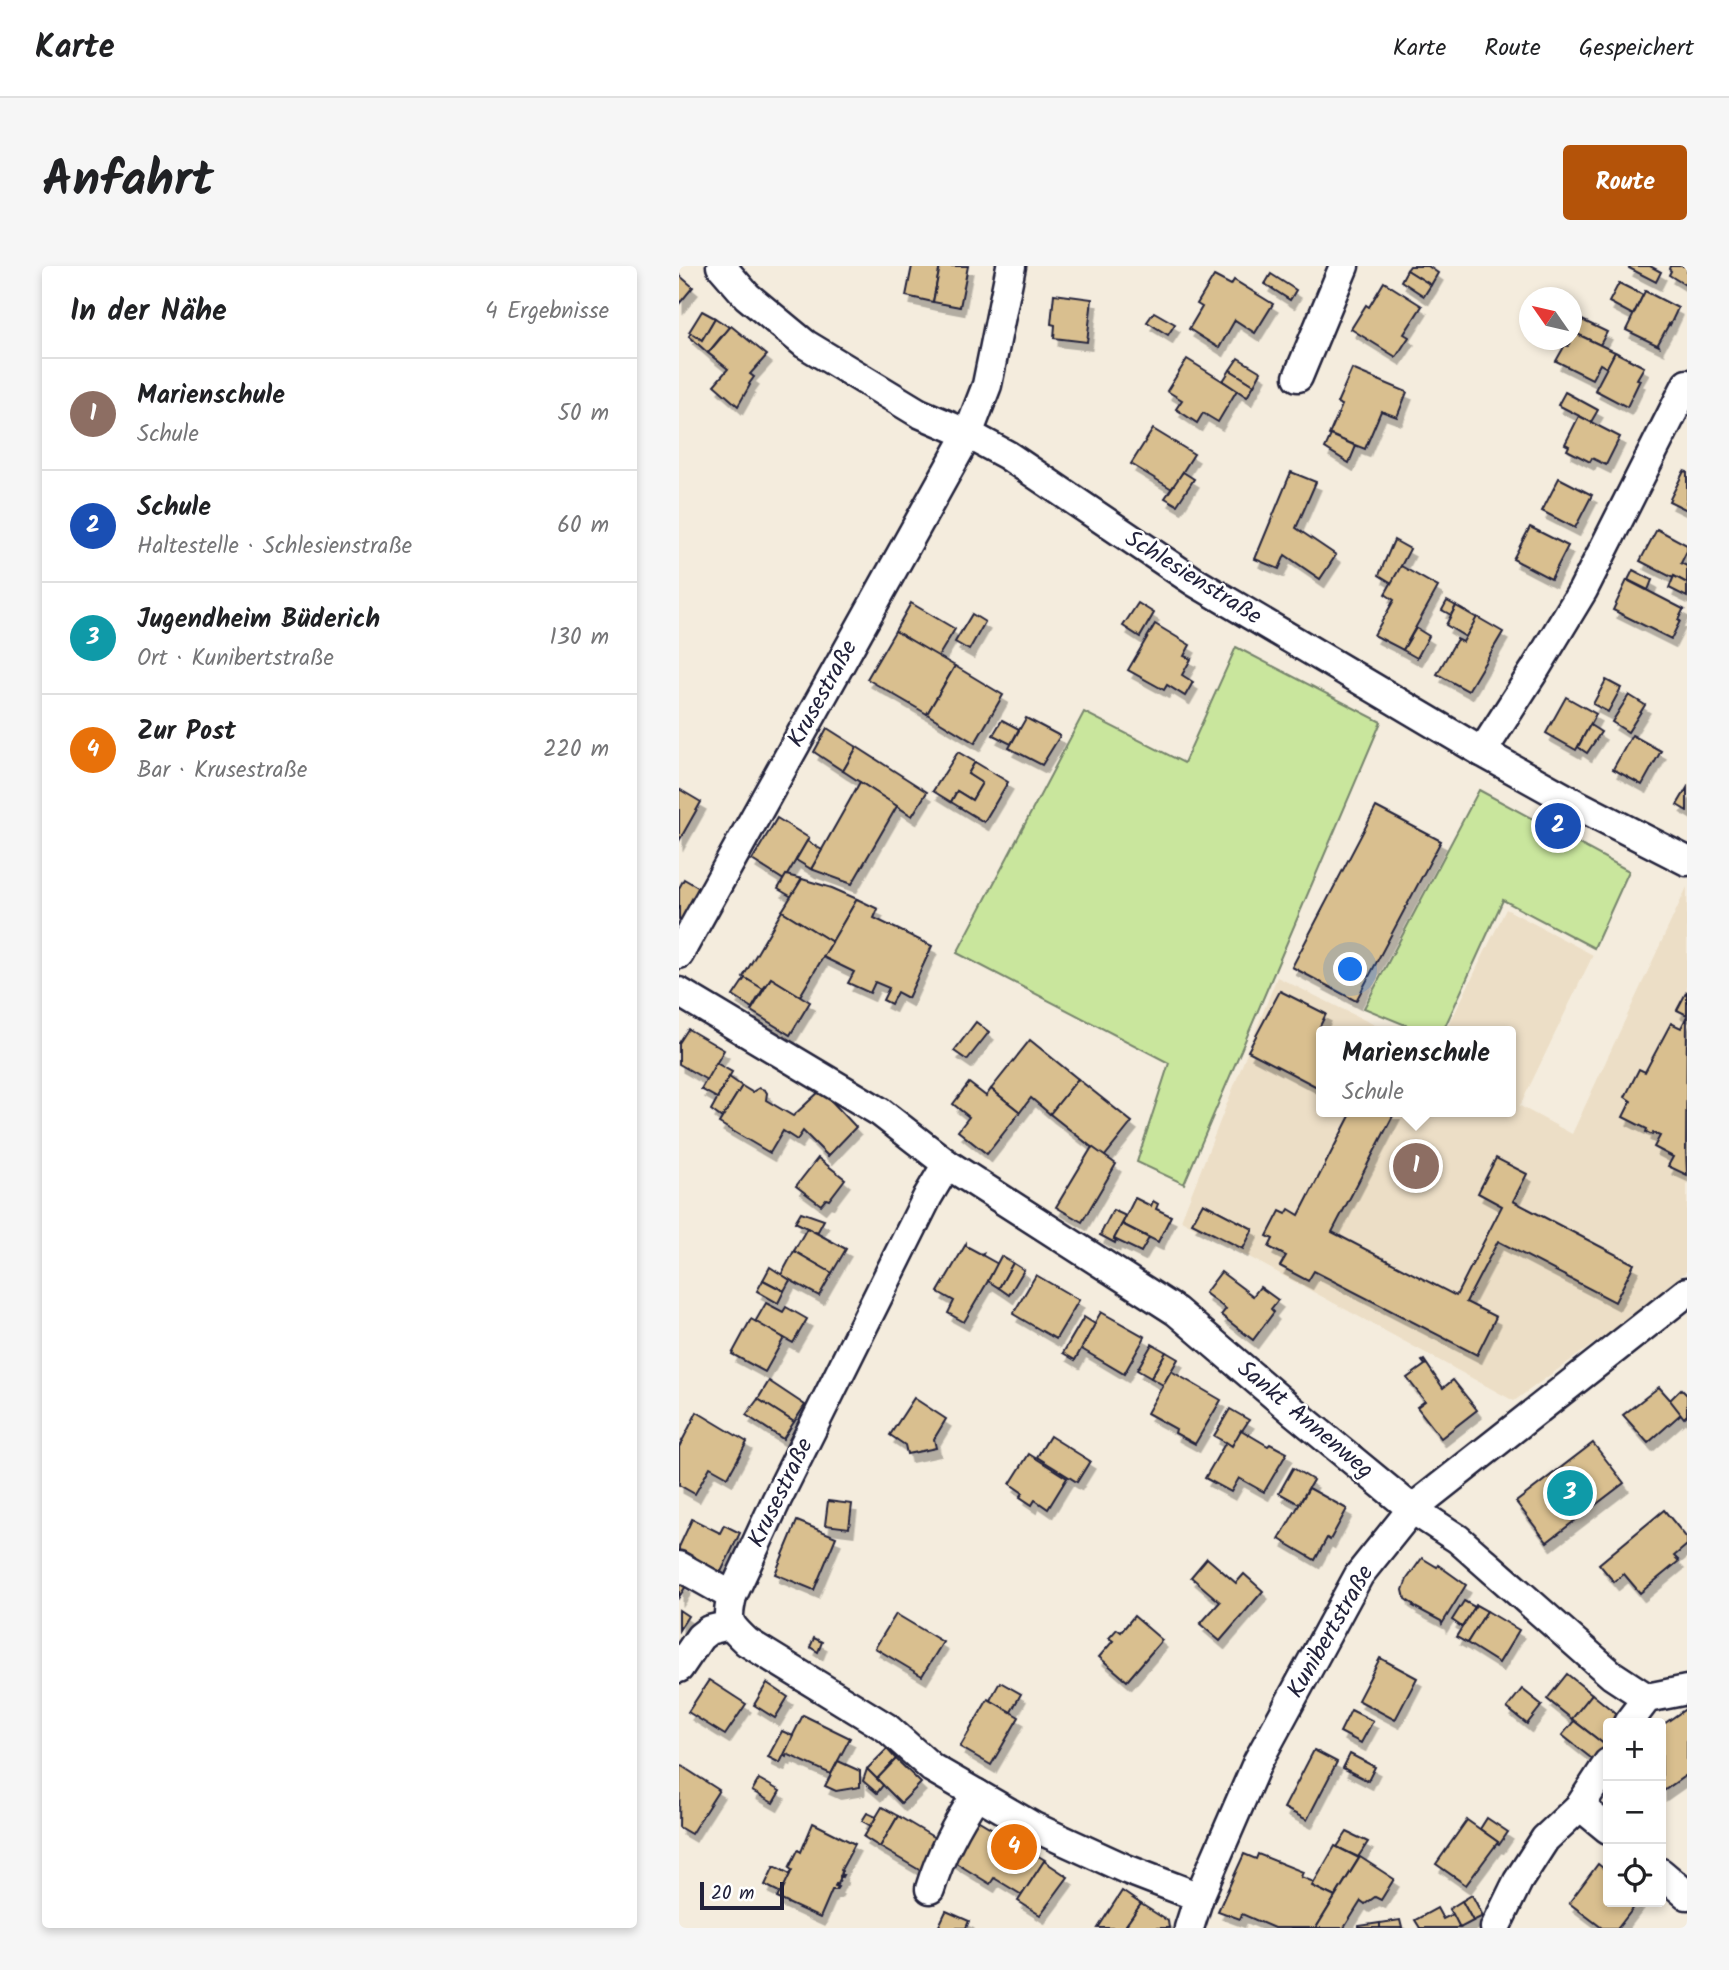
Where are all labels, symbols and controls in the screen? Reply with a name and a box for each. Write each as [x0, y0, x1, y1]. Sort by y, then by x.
text: Karte [35, 22, 115, 75]
text: Karte [1393, 29, 1446, 68]
text: Route [1484, 29, 1541, 68]
text: Gespeichert [1579, 29, 1694, 68]
text: Anfahrt [42, 143, 214, 221]
button: Route [1563, 145, 1687, 220]
north arrow [1519, 287, 1582, 350]
text: In der Nähe [70, 288, 227, 336]
text: 4 Ergebnisse [485, 294, 609, 330]
text: Marienschule [137, 375, 285, 417]
text: 1 [90, 396, 96, 432]
text: 50 m [558, 396, 609, 432]
text: Schule [137, 417, 199, 453]
text: Schule [137, 487, 211, 529]
text: 2 [86, 508, 100, 544]
text: 60 m [557, 508, 609, 544]
street label: Schlesienstraße [1116, 520, 1270, 636]
text: Haltestelle · Schlesienstraße [137, 529, 412, 565]
text: Jugendheim Büderich [137, 599, 380, 641]
text: 3 [87, 620, 99, 656]
text: 130 m [550, 620, 609, 656]
street label: Krusestraße [777, 633, 869, 755]
text: Ort · Kunibertstraße [137, 641, 334, 677]
text: Zur Post [137, 711, 236, 753]
text: 4 [87, 732, 99, 768]
text: 220 m [543, 732, 609, 768]
text: Bar · Krusestraße [137, 753, 307, 789]
pin: 2 [1535, 800, 1581, 852]
your location [1333, 952, 1367, 986]
popup [1316, 1026, 1516, 1117]
text: Marienschule [1342, 1033, 1490, 1075]
text: Schule [1342, 1075, 1404, 1111]
pin: 1 [1393, 1140, 1439, 1192]
street label: Sankt Annenweg [1228, 1351, 1382, 1489]
street label: Krusestraße [738, 1431, 825, 1555]
pin: 3 [1547, 1467, 1593, 1519]
street label: Kunibertstraße [1277, 1558, 1385, 1706]
map controls [1603, 1718, 1666, 1907]
button: + [1603, 1718, 1666, 1781]
button: − [1603, 1781, 1666, 1844]
pin: 4 [991, 1821, 1037, 1873]
button: locate [1603, 1844, 1666, 1907]
scale bar [700, 1879, 784, 1911]
text: 20 m [711, 1879, 754, 1909]

